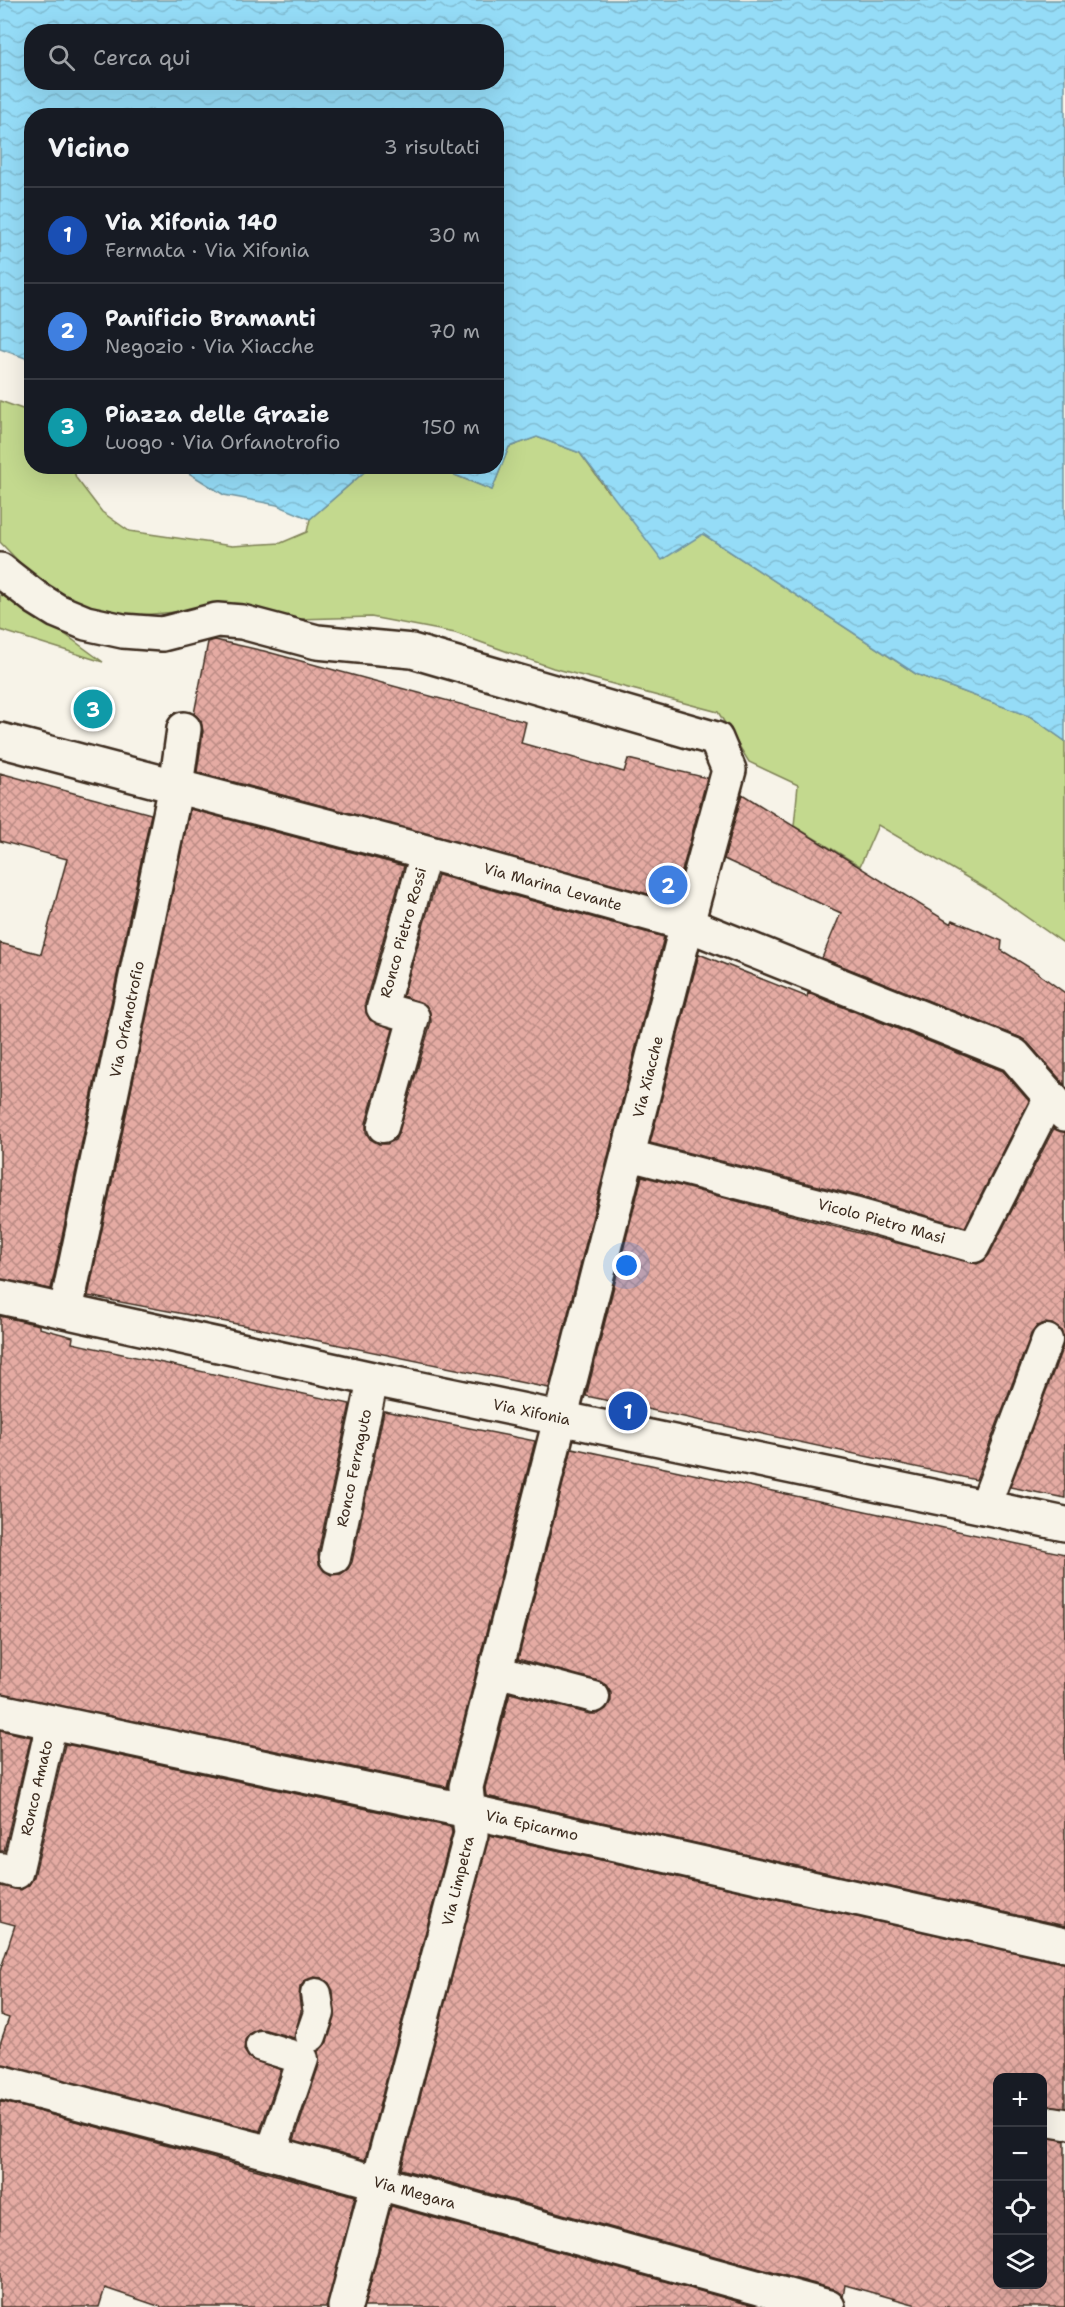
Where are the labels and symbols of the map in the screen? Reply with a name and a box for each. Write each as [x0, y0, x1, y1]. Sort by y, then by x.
pin: 3 [74, 686, 112, 732]
street label: Via Marina Levante [481, 858, 625, 916]
pin: 2 [648, 862, 688, 908]
street label: Ronco Pietro Rossi [375, 865, 431, 1000]
street label: Via Orfanotrofio [105, 959, 149, 1080]
street label: Via Xiacche [628, 1034, 668, 1120]
street label: Vicolo Pietro Masi [815, 1194, 948, 1248]
your location [612, 1251, 641, 1280]
pin: 1 [608, 1388, 648, 1434]
street label: Via Xifonia [491, 1394, 573, 1430]
street label: Ronco Ferraguto [332, 1407, 376, 1529]
street label: Ronco Amato [16, 1738, 57, 1838]
street label: Via Epicarmo [483, 1805, 580, 1845]
street label: Via Limpetra [437, 1833, 479, 1928]
street label: Via Megara [371, 2172, 459, 2214]

